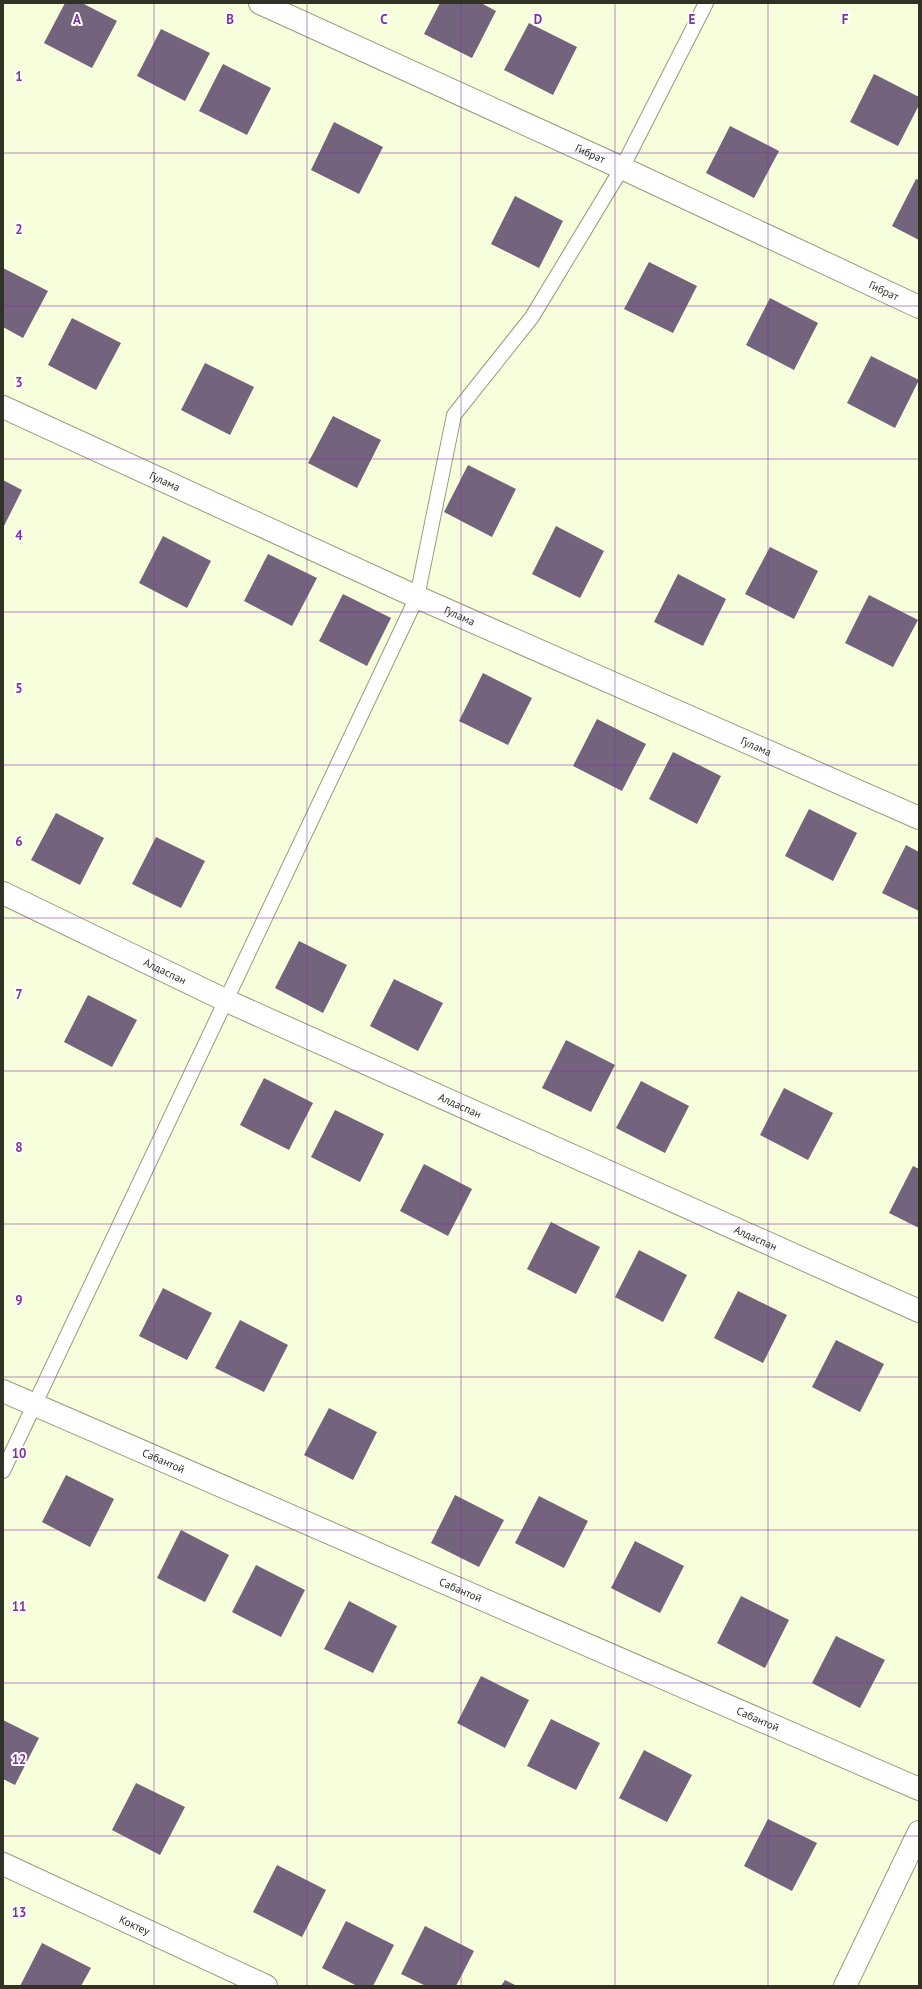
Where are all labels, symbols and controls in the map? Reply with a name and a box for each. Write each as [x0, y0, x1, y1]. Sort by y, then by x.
text: A [73, 11, 81, 28]
text: B [226, 11, 234, 28]
text: C [380, 11, 388, 28]
text: D [534, 11, 542, 28]
text: E [689, 11, 696, 28]
text: F [842, 11, 849, 28]
text: 1 [15, 68, 23, 85]
street label: Гибрат [573, 141, 608, 167]
text: 2 [15, 221, 23, 238]
street label: Гибрат [867, 278, 902, 304]
text: 3 [15, 374, 23, 391]
street label: Гулама [147, 468, 182, 494]
text: 4 [15, 527, 23, 544]
street label: Гулама [442, 603, 477, 629]
text: 5 [15, 680, 23, 697]
street label: Гулама [739, 733, 774, 759]
text: 6 [15, 833, 23, 850]
street label: Алдаспан [142, 955, 189, 987]
text: 7 [15, 986, 23, 1003]
street label: Алдаспан [436, 1090, 484, 1121]
text: 8 [15, 1139, 23, 1156]
street label: Алдаспан [732, 1222, 779, 1254]
text: 9 [15, 1292, 23, 1309]
text: 10 [12, 1445, 26, 1462]
street label: Сабантой [140, 1445, 187, 1476]
street label: Сабантой [437, 1574, 484, 1605]
text: 11 [12, 1598, 26, 1615]
street label: Сабантой [734, 1704, 781, 1734]
text: 12 [12, 1751, 26, 1768]
text: 13 [12, 1904, 26, 1921]
street label: Коктеу [117, 1912, 153, 1938]

